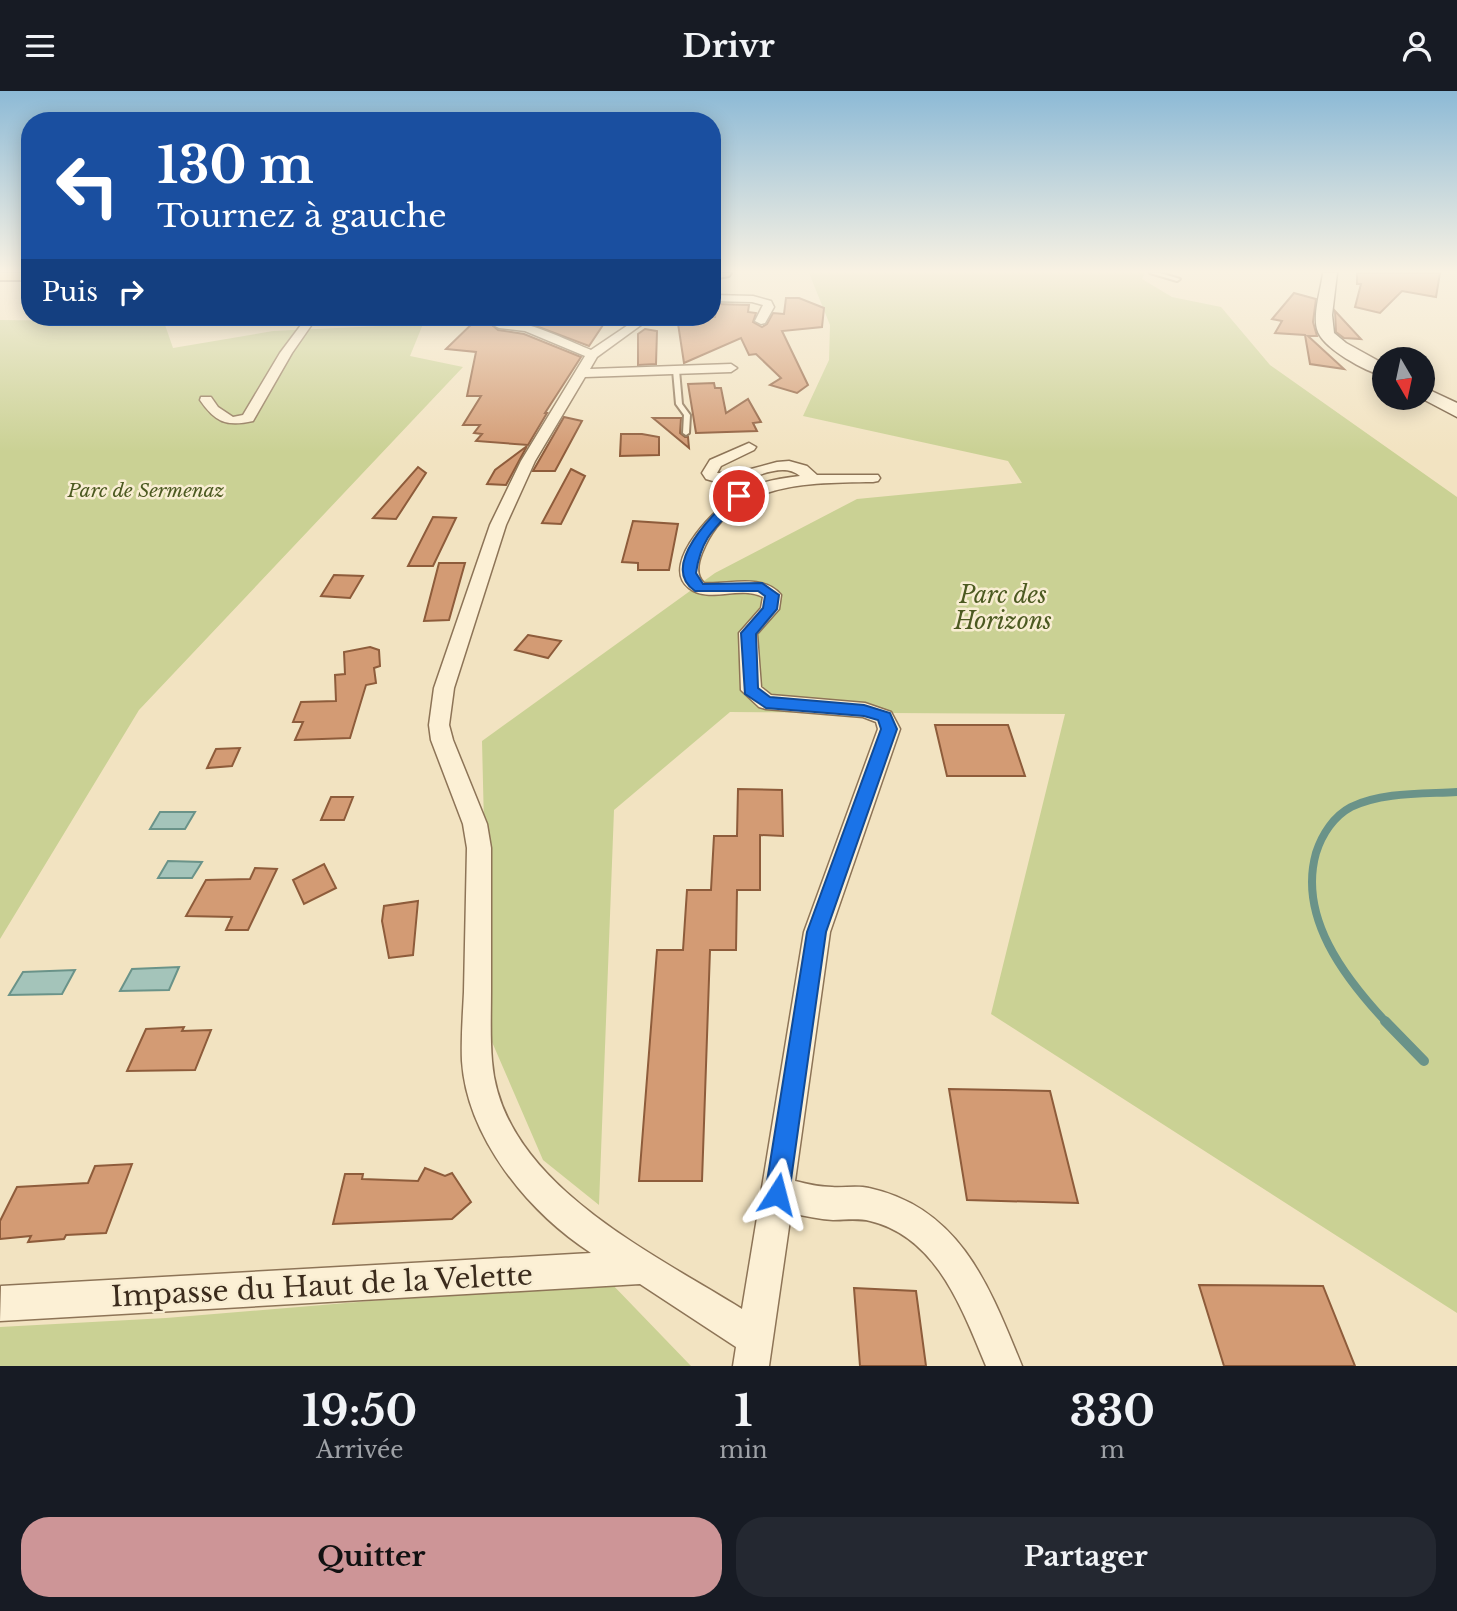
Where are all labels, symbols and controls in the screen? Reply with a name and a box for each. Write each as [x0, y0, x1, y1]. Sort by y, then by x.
text: Drivr [682, 26, 775, 66]
icon: menu [21, 27, 59, 65]
icon: person [1398, 27, 1436, 65]
text: 130 m [157, 135, 314, 196]
icon: left [42, 140, 133, 231]
text: Tournez à gauche [157, 196, 447, 236]
icon: right [112, 273, 150, 311]
text: Puis [42, 276, 98, 308]
north arrow [1372, 347, 1435, 409]
map controls [1372, 347, 1435, 410]
pin [709, 466, 769, 526]
icon: arrive [720, 477, 758, 515]
park label: Parc de Sermenaz [67, 479, 225, 502]
park label: Parc des Horizons [953, 581, 1052, 635]
position arrow [740, 1157, 814, 1231]
street label: Impasse du Haut de la Velette [110, 1257, 534, 1315]
text: 19:50 [302, 1385, 417, 1437]
text: 1 [734, 1385, 753, 1437]
text: 330 [1070, 1385, 1155, 1437]
text: Arrivée [316, 1436, 403, 1464]
text: min [719, 1436, 768, 1464]
text: m [1100, 1436, 1125, 1464]
button: Quitter [21, 1517, 722, 1597]
button: Partager [736, 1517, 1436, 1597]

